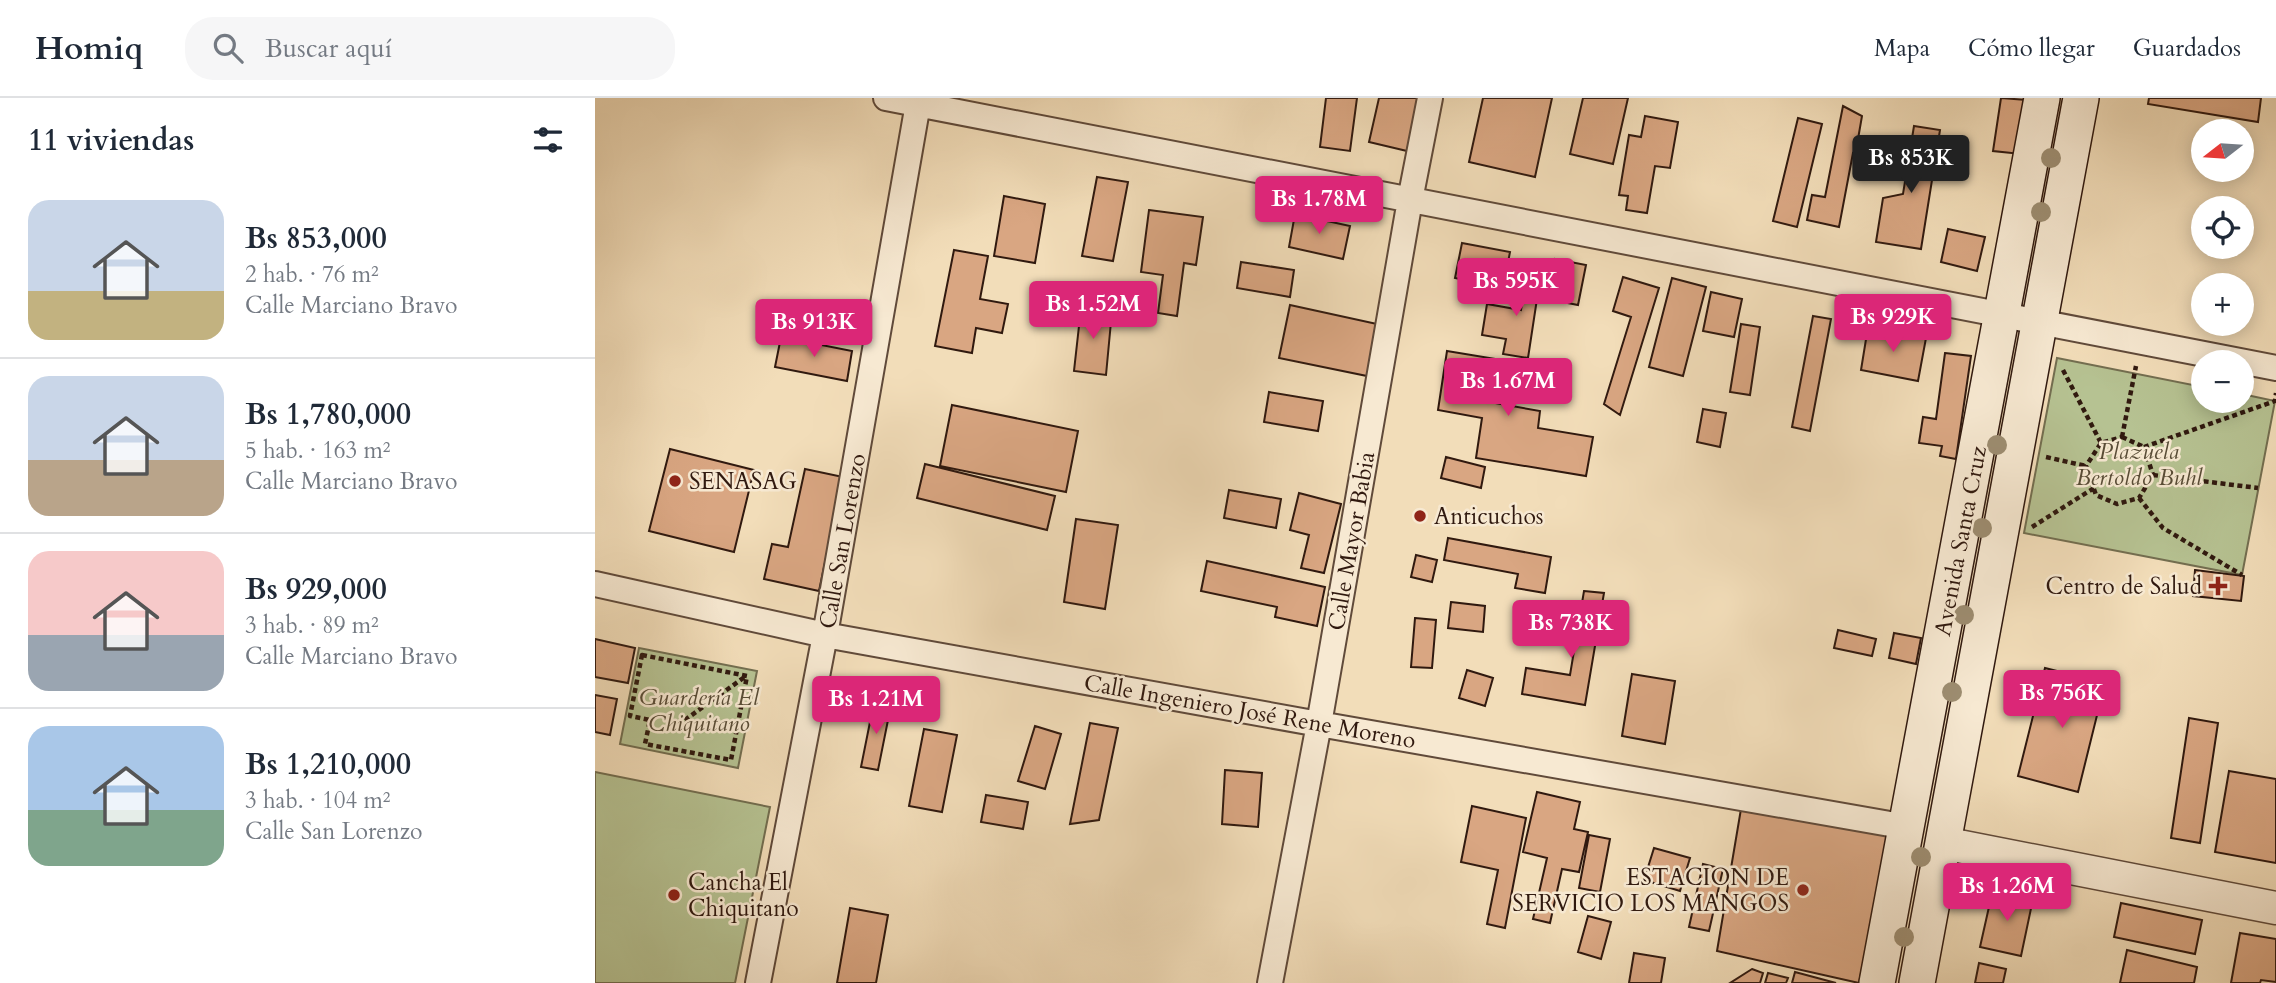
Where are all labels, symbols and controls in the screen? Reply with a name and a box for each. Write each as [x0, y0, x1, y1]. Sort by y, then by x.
search box [185, 17, 675, 80]
text: Homiq [35, 26, 143, 71]
icon: search [209, 29, 247, 67]
text: Buscar aquí [265, 31, 392, 66]
text: Mapa [1874, 32, 1930, 65]
text: Cómo llegar [1968, 32, 2095, 65]
text: Guardados [2133, 32, 2241, 65]
north arrow [2191, 119, 2254, 182]
map controls [2191, 119, 2254, 413]
text: 11 viviendas [28, 120, 194, 161]
icon: filters [529, 121, 567, 159]
pin: Bs 853K [1846, 136, 1976, 195]
text: Bs 853K [1868, 142, 1954, 173]
pin: Bs 1.78M [1247, 176, 1391, 236]
text: Bs 1.78M [1271, 183, 1367, 214]
button: locate [2191, 196, 2254, 259]
text: Bs 853,000 [245, 218, 387, 259]
icon: home [84, 228, 168, 312]
pin: Bs 595K [1451, 258, 1581, 318]
text: 2 hab. · 76 m² [245, 259, 379, 290]
text: Bs 595K [1473, 265, 1559, 296]
button: + [2191, 273, 2254, 336]
pin: Bs 1.52M [1021, 282, 1165, 341]
text: Bs 1.52M [1045, 288, 1141, 319]
text: Calle Marciano Bravo [245, 290, 457, 321]
pin: Bs 929K [1828, 294, 1958, 354]
pin: Bs 913K [749, 300, 879, 359]
text: Bs 929K [1850, 301, 1936, 332]
text: Bs 913K [771, 306, 857, 337]
button: − [2191, 350, 2254, 413]
pin: Bs 1.67M [1436, 358, 1580, 418]
text: Bs 1.67M [1460, 365, 1556, 396]
text: Bs 1,780,000 [245, 394, 411, 435]
icon: home [84, 404, 168, 488]
text: 5 hab. · 163 m² [245, 435, 391, 466]
park label: Plazuela Bertoldo Buhl [2076, 436, 2203, 493]
street label: Avenida Santa Cruz [1927, 443, 1994, 639]
street label: Calle Mayor Babia [1321, 449, 1382, 633]
street label: Calle San Lorenzo [812, 451, 873, 631]
text: Calle Marciano Bravo [245, 466, 457, 497]
place label: SENASAG [689, 466, 797, 497]
marker: SENASAG [667, 473, 683, 489]
place label: Anticuchos [1434, 501, 1544, 532]
marker: Anticuchos [1412, 508, 1428, 524]
text: Bs 929,000 [245, 569, 387, 610]
place label: Centro de Salud [2046, 571, 2203, 602]
marker: Centro de Salud [2208, 576, 2228, 596]
icon: home [84, 579, 168, 663]
pin: Bs 738K [1506, 601, 1636, 660]
text: Bs 738K [1528, 607, 1614, 638]
text: 3 hab. · 89 m² [245, 610, 379, 641]
text: Calle Marciano Bravo [245, 641, 457, 672]
street label: Calle Ingeniero José Rene Moreno [1082, 667, 1418, 756]
pin: Bs 756K [1997, 670, 2127, 730]
pin: Bs 1.21M [804, 676, 948, 736]
text: Bs 756K [2019, 677, 2105, 708]
park label: Guardería El Chiquitano [639, 682, 760, 739]
text: Bs 1.21M [828, 683, 924, 714]
text: Bs 1,210,000 [245, 744, 411, 785]
icon: home [84, 754, 168, 838]
text: 3 hab. · 104 m² [245, 785, 391, 816]
text: Calle San Lorenzo [245, 816, 423, 847]
place label: ESTACION DE SERVICIO LOS MANGOS [1512, 862, 1789, 919]
pin: Bs 1.26M [1935, 864, 2079, 923]
place label: Cancha El Chiquitano [688, 867, 799, 924]
text: Bs 1.26M [1959, 870, 2055, 901]
marker: ESTACION DE SERVICIO LOS MANGOS [1795, 882, 1811, 898]
marker: Cancha El Chiquitano [666, 887, 682, 903]

